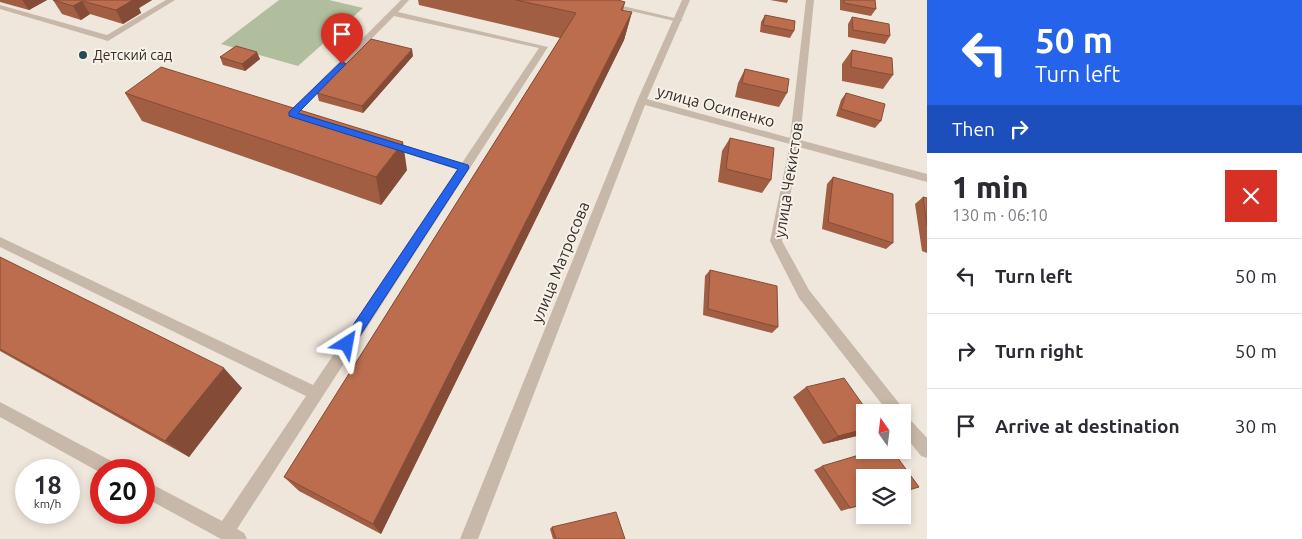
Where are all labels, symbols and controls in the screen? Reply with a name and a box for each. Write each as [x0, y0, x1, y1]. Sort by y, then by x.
pin [321, 13, 363, 64]
icon: arrive [328, 20, 356, 48]
icon: left [952, 20, 1017, 85]
text: 50 m [1035, 20, 1113, 60]
place label: Детский сад [93, 47, 172, 63]
marker: Детский сад [77, 49, 89, 61]
text: Turn left [1035, 61, 1120, 86]
street label: улица Осипенко [655, 82, 777, 130]
icon: right [1005, 115, 1033, 143]
text: Then [952, 118, 995, 140]
street label: улица Чекистов [770, 121, 806, 239]
text: 1 min [952, 170, 1028, 204]
button: close [1225, 170, 1277, 222]
street label: улица Матросова [527, 199, 593, 325]
text: 130 m · 06:10 [952, 206, 1048, 224]
icon: left [952, 262, 980, 290]
text: Turn left [995, 265, 1073, 287]
text: 50 m [1235, 265, 1277, 287]
position arrow [320, 317, 372, 369]
icon: right [952, 337, 980, 365]
text: Turn right [995, 340, 1083, 362]
text: 50 m [1235, 340, 1277, 362]
north arrow [856, 404, 911, 459]
map controls [856, 404, 911, 524]
icon: arrive [952, 412, 980, 440]
text: Arrive at destination [995, 415, 1180, 437]
text: 30 m [1235, 415, 1277, 437]
speed limit sign: 20 [90, 459, 155, 524]
button: layers [856, 469, 911, 524]
text: 18 [33, 471, 62, 499]
text: km/h [34, 497, 61, 510]

